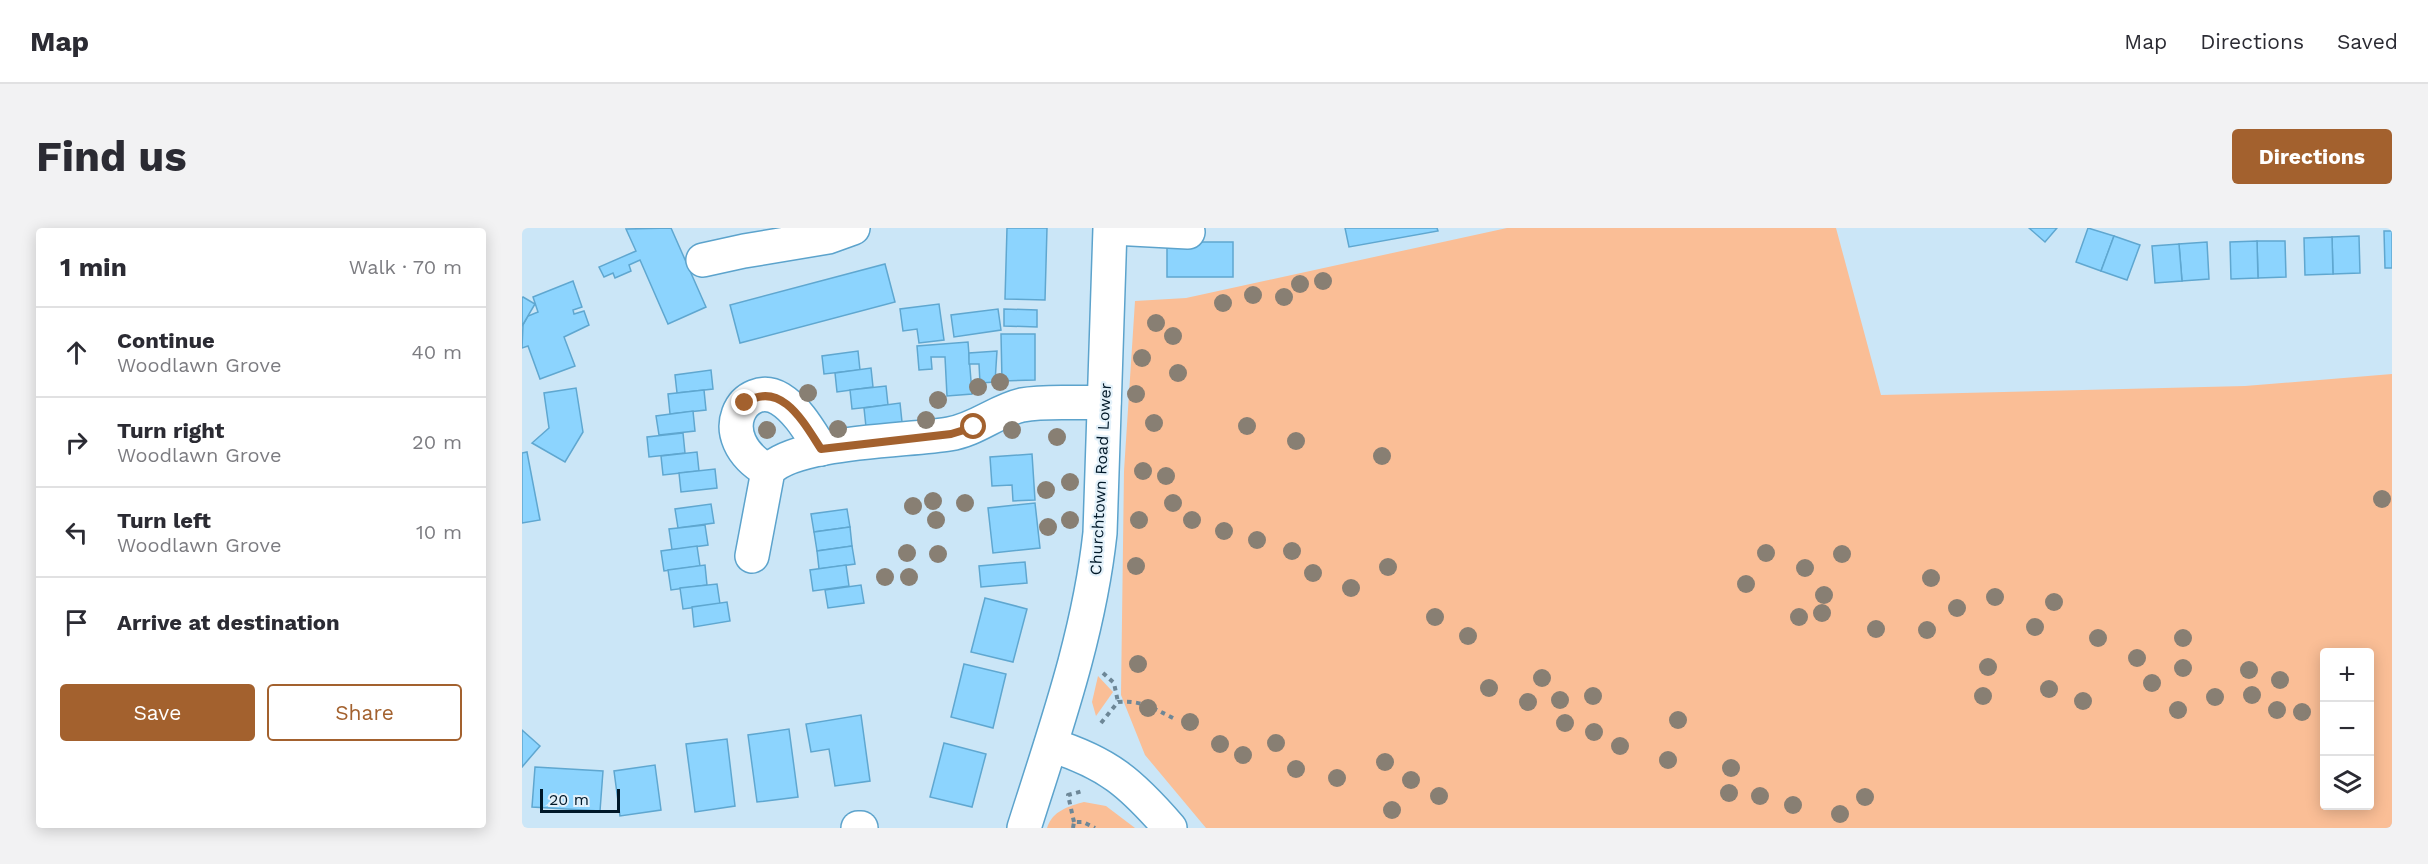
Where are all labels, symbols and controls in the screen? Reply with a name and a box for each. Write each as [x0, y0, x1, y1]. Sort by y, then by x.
text: Map [30, 25, 89, 58]
text: Map [2124, 29, 2167, 54]
text: Directions [2200, 29, 2304, 54]
text: Saved [2337, 29, 2398, 54]
button: Directions [2232, 129, 2392, 184]
text: Find us [36, 132, 187, 181]
text: 1 min [60, 252, 127, 282]
text: Walk · 70 m [349, 255, 462, 279]
text: Continue [117, 328, 215, 353]
icon: ahead [60, 336, 93, 369]
text: 40 m [411, 340, 462, 364]
text: Woodlawn Grove [117, 353, 281, 377]
street label: Churchtown Road Lower [1086, 382, 1115, 576]
route end [731, 389, 757, 415]
route start [960, 413, 986, 439]
text: Turn right [117, 418, 224, 443]
icon: right [60, 426, 93, 459]
text: 20 m [412, 430, 462, 454]
text: Woodlawn Grove [117, 443, 281, 467]
text: Turn left [117, 508, 211, 533]
icon: left [60, 516, 93, 549]
text: 10 m [416, 520, 462, 544]
text: Woodlawn Grove [117, 533, 281, 557]
icon: arrive [60, 606, 93, 639]
text: Arrive at destination [117, 610, 340, 635]
map controls [2320, 648, 2374, 810]
button: + [2320, 648, 2374, 702]
button: Save [60, 684, 255, 741]
button: Share [267, 684, 462, 741]
button: − [2320, 702, 2374, 756]
button: layers [2320, 756, 2374, 810]
scale bar [540, 786, 620, 814]
text: 20 m [549, 790, 589, 809]

